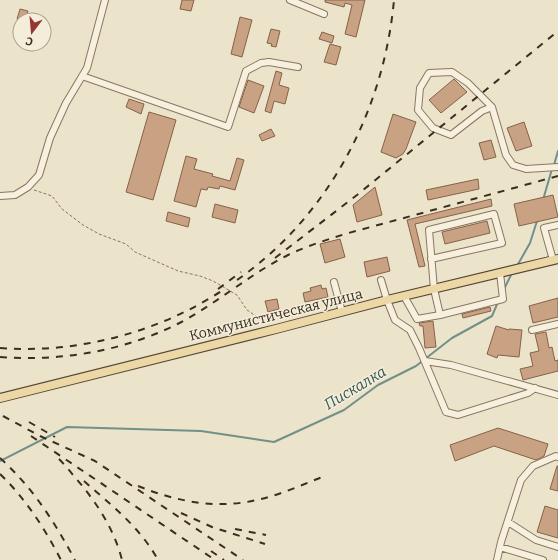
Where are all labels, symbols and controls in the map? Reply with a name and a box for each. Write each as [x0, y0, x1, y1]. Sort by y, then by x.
north arrow [12, 12, 52, 52]
text: С [24, 34, 35, 48]
street label: Коммунистическая улица [188, 285, 365, 345]
water label: Пискалка [321, 362, 389, 414]

